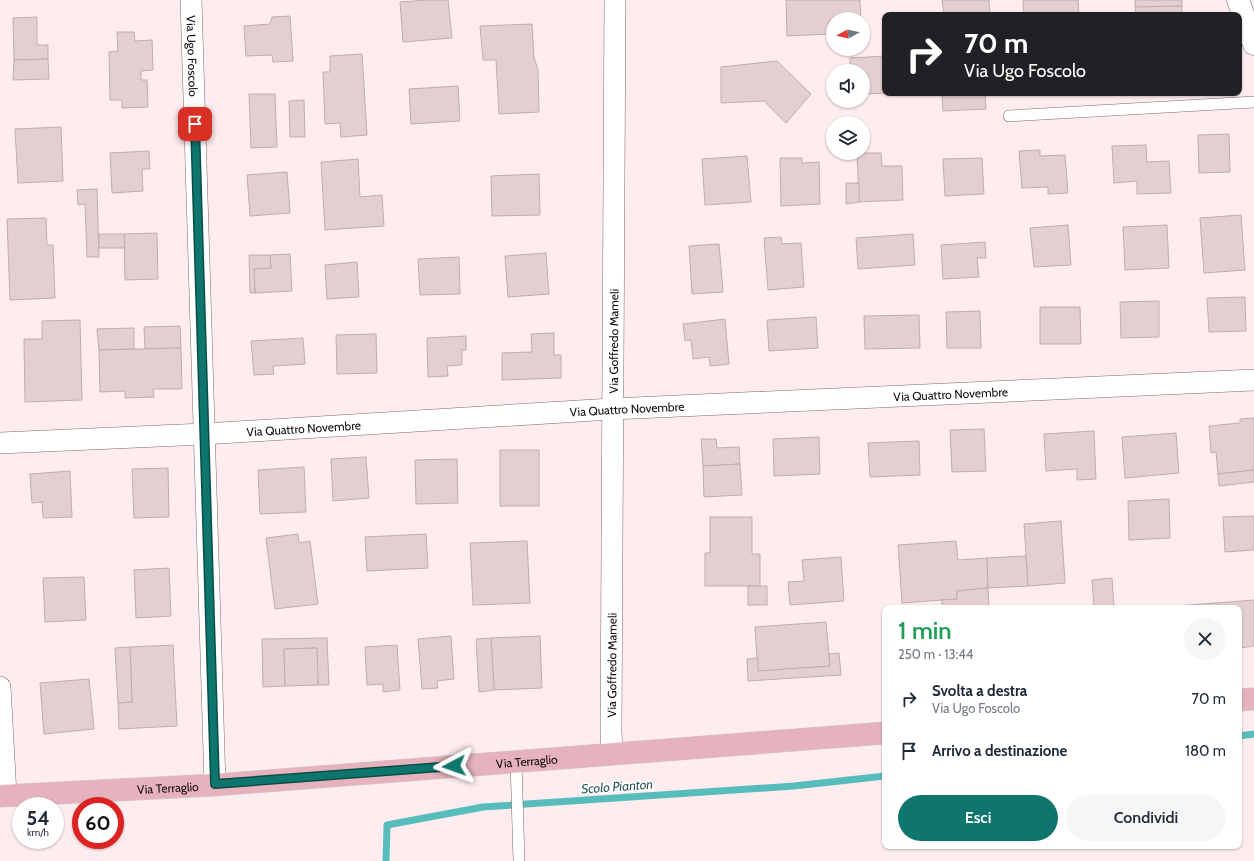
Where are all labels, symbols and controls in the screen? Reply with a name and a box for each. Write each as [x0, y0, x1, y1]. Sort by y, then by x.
north arrow [826, 12, 870, 56]
map controls [826, 12, 870, 160]
street label: Via Ugo Foscolo [184, 15, 201, 97]
text: 70 m [964, 26, 1028, 60]
icon: right [898, 28, 950, 80]
text: Via Ugo Foscolo [964, 60, 1086, 82]
button: sound [826, 64, 870, 108]
pin [178, 107, 212, 141]
icon: arrive [184, 113, 206, 135]
button: layers [826, 116, 870, 160]
street label: Via Goffredo Mameli [605, 289, 621, 393]
street label: Via Quattro Novembre [893, 384, 1008, 404]
street label: Via Quattro Novembre [569, 398, 685, 419]
street label: Via Quattro Novembre [246, 417, 361, 439]
street label: Via Goffredo Mameli [604, 613, 619, 717]
text: 1 min [898, 616, 952, 645]
button: close [1184, 618, 1226, 660]
text: 250 m · 13:44 [898, 646, 973, 662]
text: Svolta a destra [932, 682, 1027, 700]
icon: right [898, 688, 920, 710]
text: 70 m [1192, 690, 1226, 708]
text: Via Ugo Foscolo [932, 700, 1020, 716]
icon: arrive [898, 740, 920, 762]
text: Arrivo a destinazione [932, 742, 1067, 760]
text: 180 m [1185, 742, 1226, 760]
position arrow [433, 745, 475, 787]
street label: Via Terraglio [495, 751, 559, 771]
water label: Scolo Pianton [581, 776, 653, 796]
street label: Via Terraglio [137, 778, 199, 796]
button: Esci [898, 795, 1058, 841]
button: Condividi [1066, 795, 1226, 841]
speed limit sign: 60 [72, 797, 124, 849]
text: 54 [26, 806, 50, 830]
text: km/h [27, 826, 49, 839]

